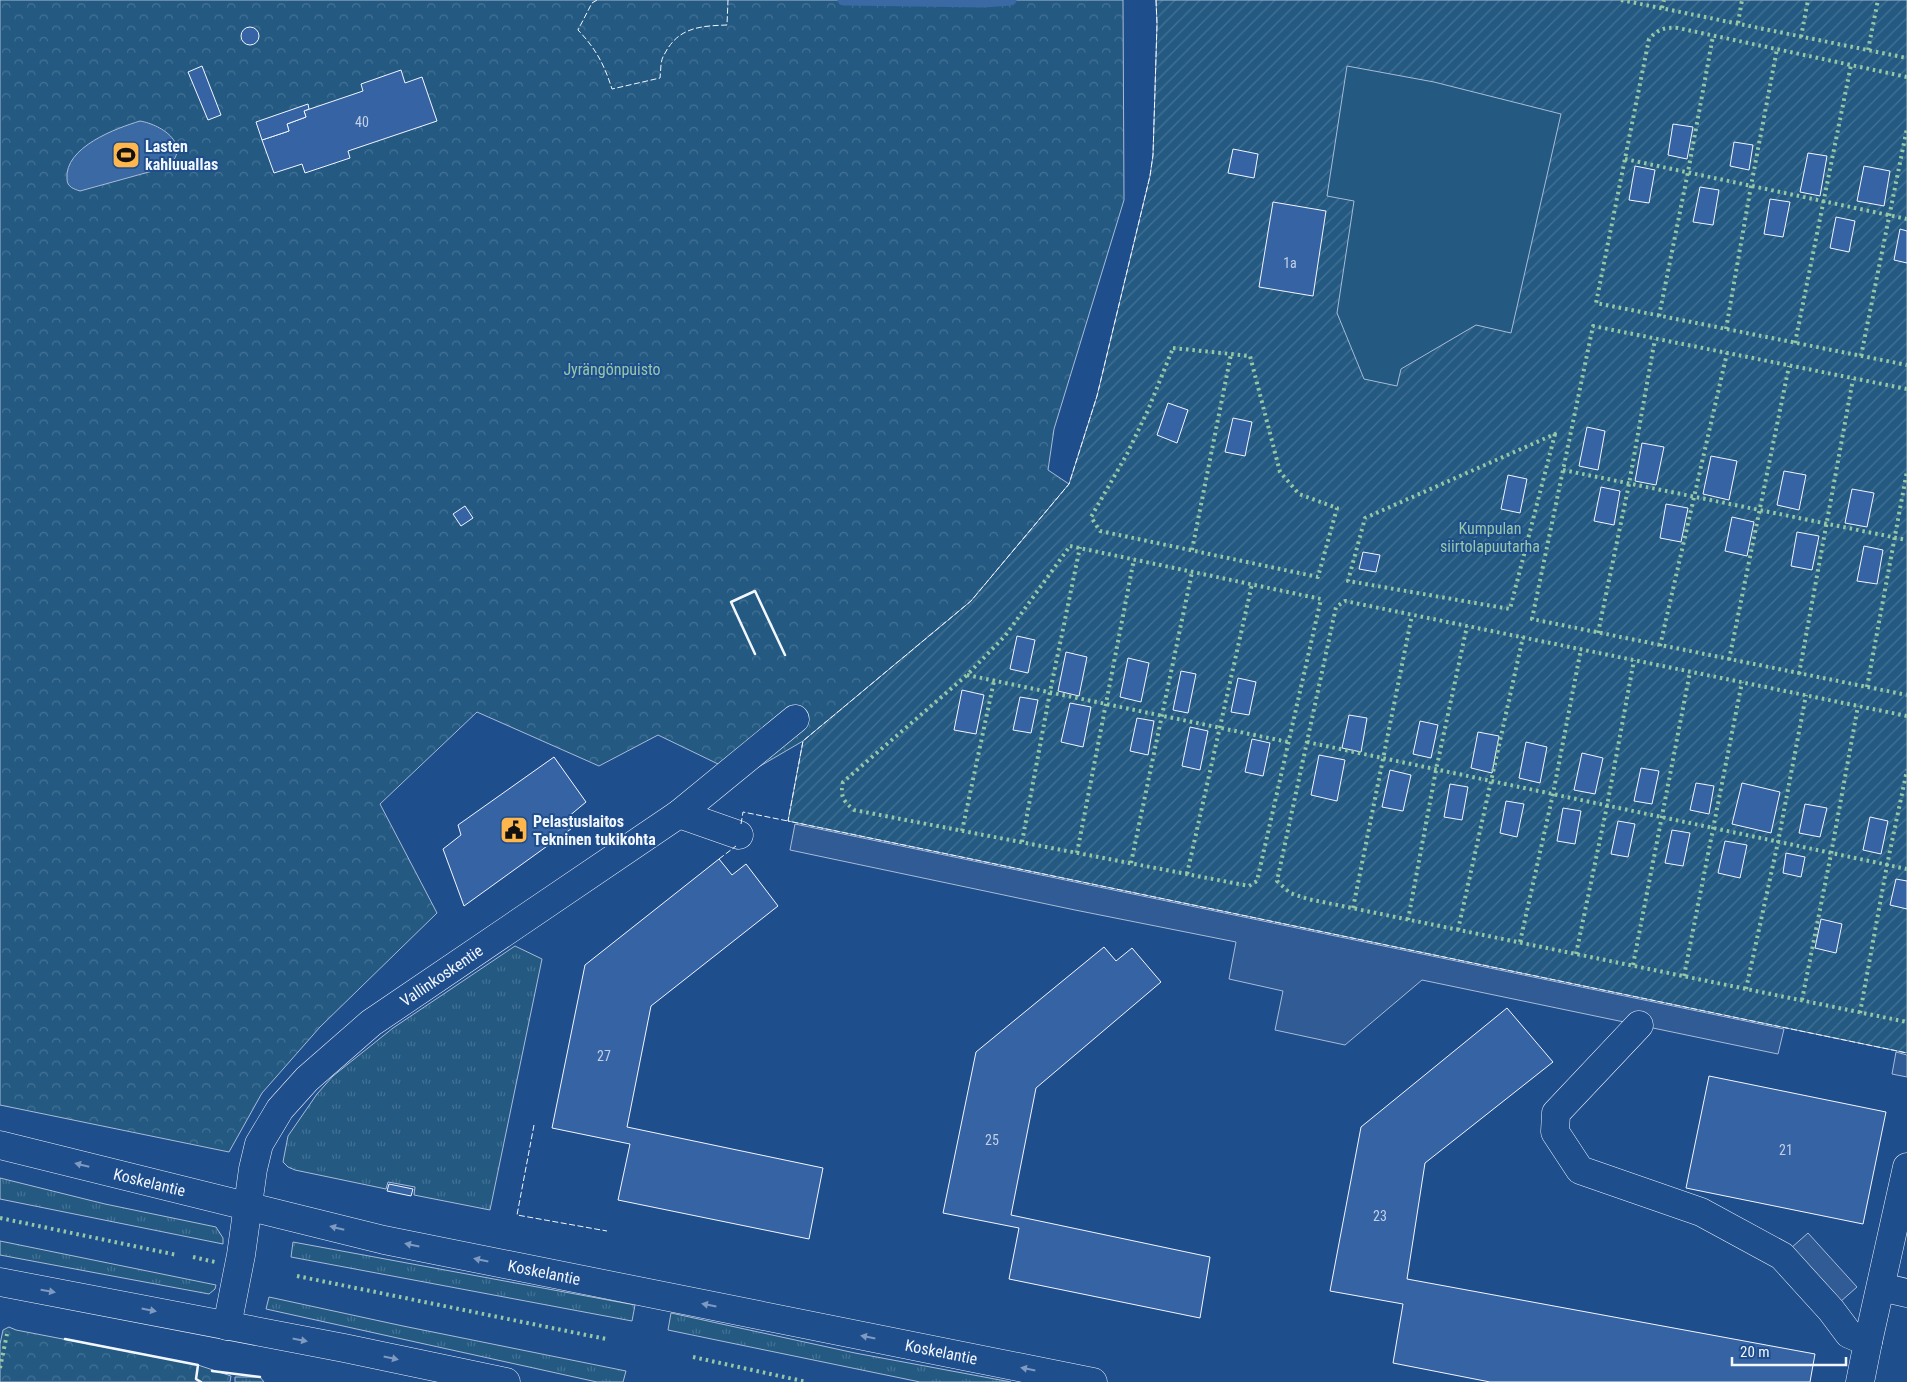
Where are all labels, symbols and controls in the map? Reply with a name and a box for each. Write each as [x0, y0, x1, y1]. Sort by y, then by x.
house number: 40 [355, 114, 369, 130]
place label: Lasten kahluuallas [145, 137, 218, 174]
sports icon: Lasten kahluuallas [111, 140, 141, 170]
house number: 1a [1283, 255, 1297, 271]
park label: Jyrängönpuisto [563, 360, 661, 379]
park label: Kumpulan siirtolapuutarha [1440, 519, 1540, 556]
place label: Pelastuslaitos Tekninen tukikohta [533, 812, 656, 849]
public building icon: Pelastuslaitos Tekninen tukikohta [499, 815, 529, 845]
street label: Vallinkoskentie [396, 941, 486, 1010]
house number: 27 [597, 1048, 611, 1064]
house number: 25 [985, 1132, 999, 1148]
house number: 21 [1779, 1142, 1793, 1158]
one-way arrow [74, 1161, 89, 1169]
street label: Koskelantie [112, 1164, 187, 1200]
house number: 23 [1373, 1208, 1387, 1224]
one-way arrow [329, 1223, 344, 1231]
one-way arrow [404, 1241, 420, 1249]
one-way arrow [473, 1256, 488, 1264]
street label: Koskelantie [506, 1256, 582, 1289]
one-way arrow [40, 1287, 56, 1295]
one-way arrow [701, 1301, 716, 1309]
one-way arrow [141, 1306, 156, 1314]
one-way arrow [861, 1333, 876, 1341]
scale bar [1732, 1334, 1846, 1366]
street label: Koskelantie [904, 1335, 979, 1368]
one-way arrow [293, 1336, 309, 1344]
text: 20 m [1740, 1343, 1770, 1361]
one-way arrow [384, 1354, 399, 1362]
one-way arrow [1020, 1365, 1035, 1373]

